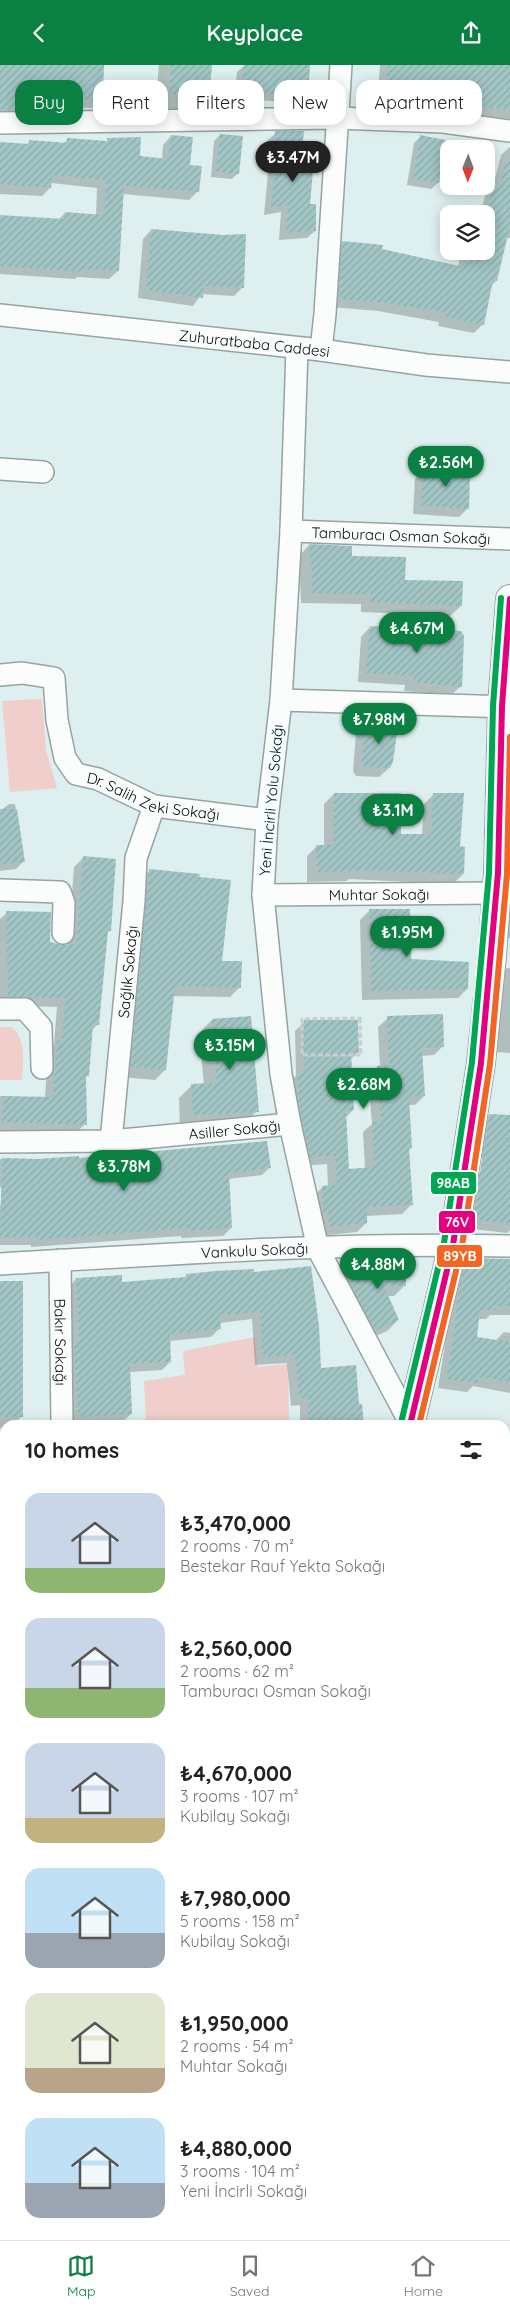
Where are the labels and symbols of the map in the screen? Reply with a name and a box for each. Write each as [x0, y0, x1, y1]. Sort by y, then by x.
north arrow [440, 140, 495, 195]
pin: ₺3.47M [252, 141, 334, 183]
street label: Zuhuratbaba Caddesi [178, 325, 331, 361]
pin: ₺2.56M [405, 445, 487, 488]
street label: Tamburacı Osman Sokağı [311, 522, 491, 548]
pin: ₺4.67M [376, 611, 458, 654]
pin: ₺7.98M [338, 703, 420, 745]
street label: Yeni İncirli Yolu Sokağı [255, 723, 287, 877]
street label: Dr. Salih Zeki Sokağı [85, 767, 221, 824]
pin: ₺3.1M [358, 793, 428, 836]
street label: Muhtar Sokağı [329, 884, 429, 904]
pin: ₺1.95M [366, 915, 448, 958]
street label: Sağlık Sokağı [113, 925, 141, 1019]
pin: ₺3.15M [189, 1029, 271, 1071]
pin: ₺2.68M [323, 1067, 405, 1110]
street label: Asiller Sokağı [188, 1115, 281, 1143]
pin: ₺3.78M [83, 1149, 165, 1192]
line badge: 98AB [430, 1171, 477, 1195]
text: 98AB [436, 1174, 470, 1192]
line badge: 76V [438, 1210, 476, 1234]
text: 76V [445, 1213, 470, 1231]
street label: Vankulu Sokağı [201, 1238, 309, 1262]
line badge: 89YB [436, 1244, 483, 1268]
pin: ₺4.88M [337, 1247, 419, 1290]
text: 89YB [443, 1247, 477, 1265]
street label: Bakır Sokağı [51, 1298, 71, 1386]

